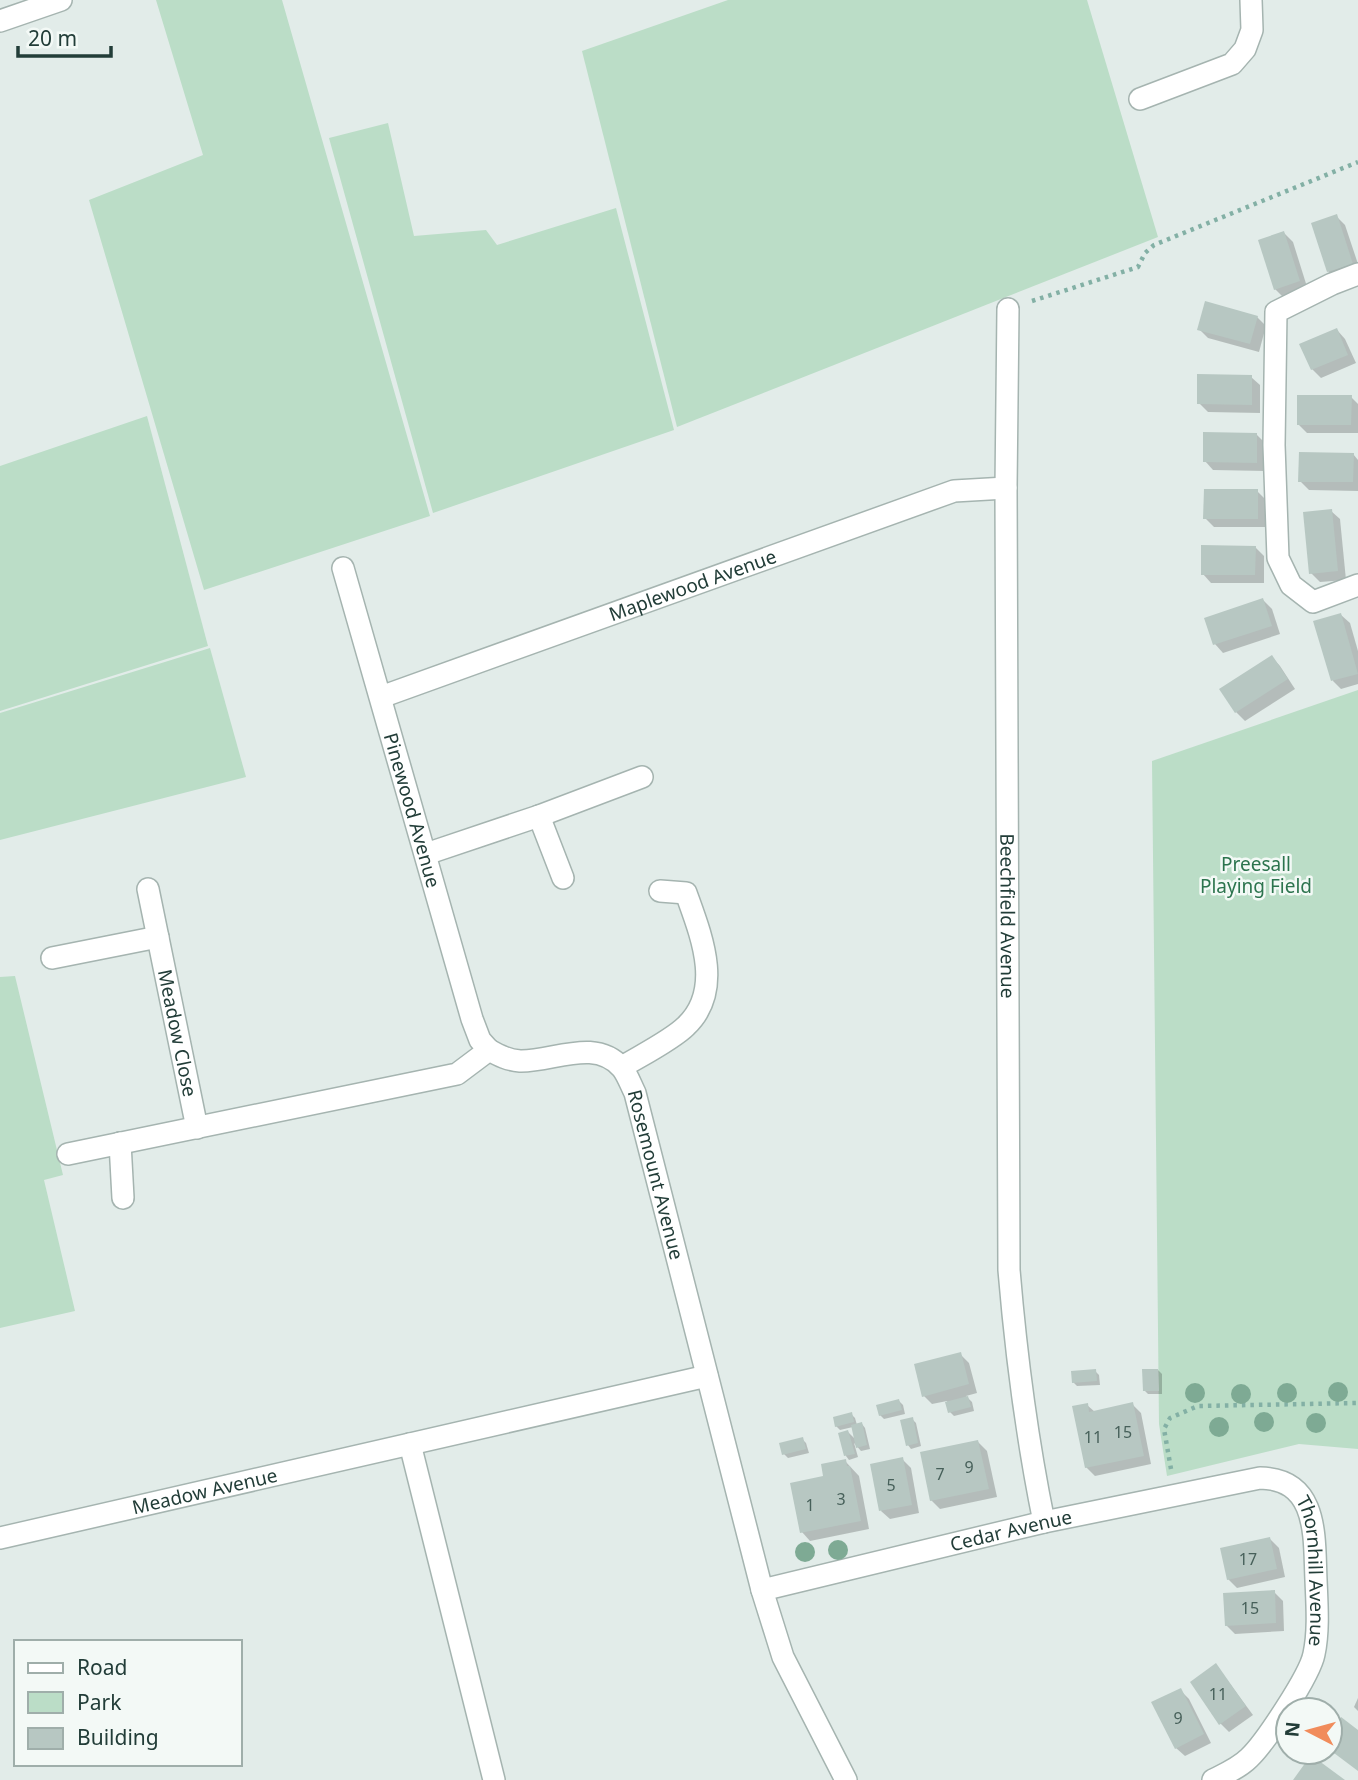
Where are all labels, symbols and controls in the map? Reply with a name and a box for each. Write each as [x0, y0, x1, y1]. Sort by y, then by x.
scale bar [18, 14, 110, 58]
text: 20 m [28, 24, 77, 52]
street label: Maplewood Avenue [605, 543, 780, 627]
street label: Pinewood Avenue [378, 730, 447, 891]
street label: Beechfield Avenue [994, 833, 1021, 999]
park label: Preesall Playing Field [1200, 851, 1312, 899]
street label: Meadow Close [152, 967, 203, 1099]
street label: Rosemount Avenue [622, 1087, 690, 1262]
house number: 15 [1114, 1421, 1132, 1443]
house number: 11 [1084, 1426, 1102, 1448]
house number: 9 [964, 1456, 974, 1478]
street label: Meadow Avenue [130, 1462, 280, 1520]
house number: 7 [935, 1463, 945, 1485]
house number: 5 [886, 1474, 896, 1496]
house number: 3 [836, 1488, 846, 1510]
street label: Thornhill Avenue [1291, 1491, 1330, 1648]
house number: 1 [805, 1494, 815, 1516]
street label: Cedar Avenue [947, 1504, 1074, 1557]
house number: 17 [1239, 1548, 1257, 1570]
house number: 15 [1241, 1597, 1259, 1619]
legend [14, 1640, 242, 1766]
text: Road [77, 1653, 127, 1681]
house number: 11 [1209, 1683, 1227, 1705]
text: Park [77, 1688, 122, 1716]
north arrow [1274, 1696, 1344, 1766]
house number: 9 [1173, 1707, 1183, 1729]
text: N [1278, 1720, 1306, 1738]
text: Building [77, 1723, 159, 1751]

